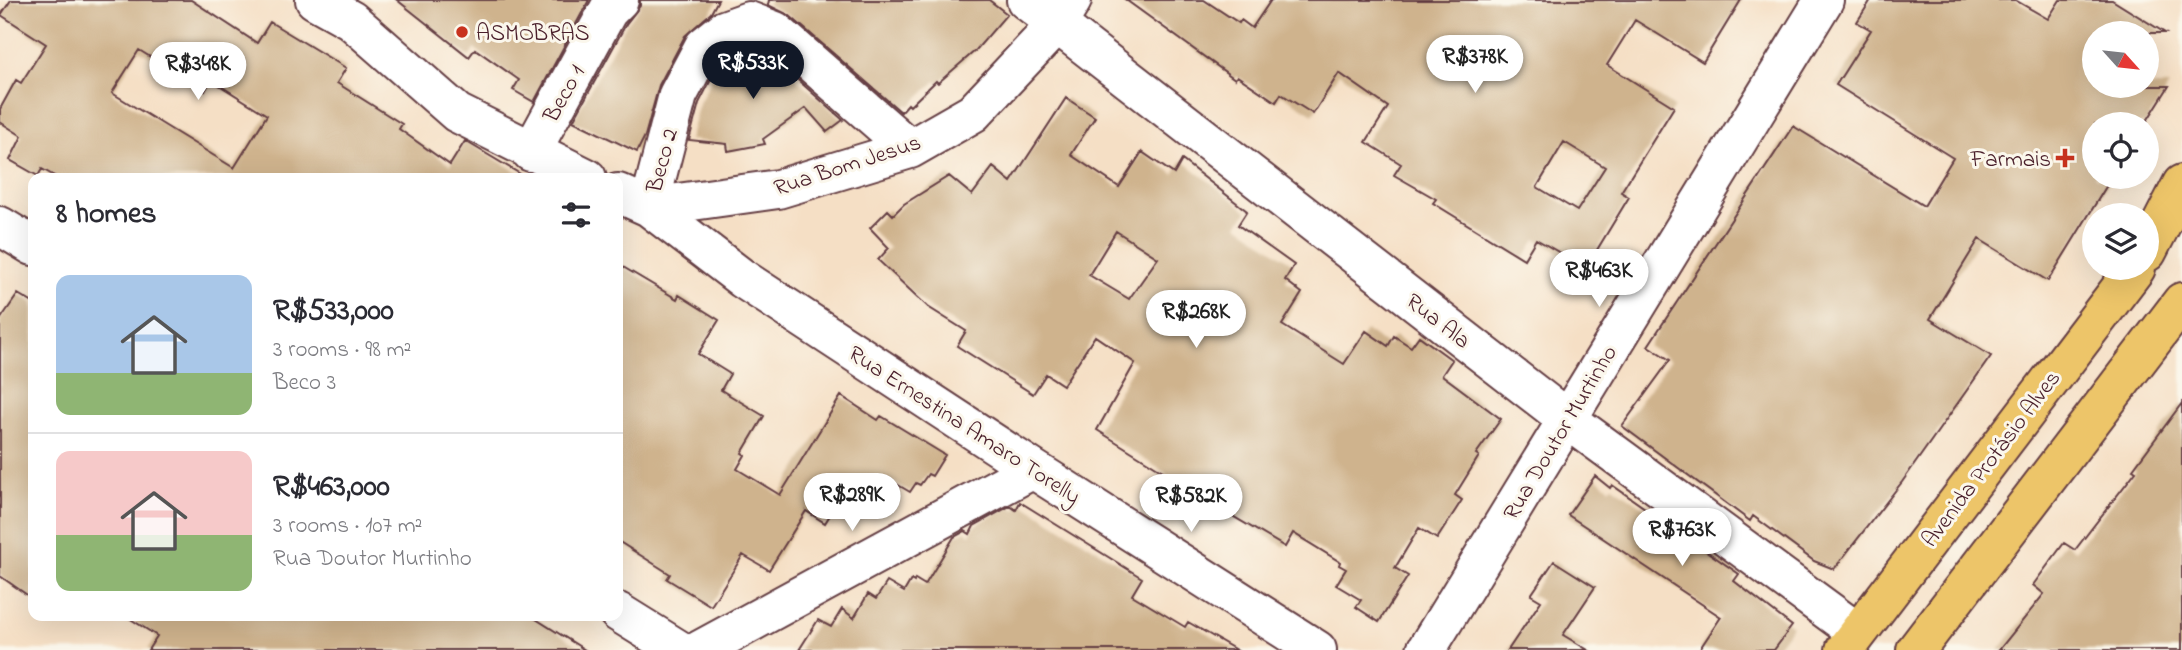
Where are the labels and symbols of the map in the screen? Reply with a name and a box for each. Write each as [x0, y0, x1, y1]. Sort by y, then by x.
place label: ASMOBRAS [476, 18, 590, 51]
north arrow [2082, 21, 2160, 98]
marker: ASMOBRAS [454, 24, 470, 40]
pin: R$378K [1418, 36, 1532, 95]
pin: R$348K [141, 42, 255, 102]
pin: R$533K [696, 42, 810, 101]
street label: Beco 1 [535, 60, 594, 130]
street label: Beco 2 [639, 125, 688, 197]
street label: Rua Bom Jesus [770, 127, 926, 206]
place label: Farmais [1969, 144, 2051, 177]
marker: Farmais [2057, 150, 2073, 166]
pin: R$463K [1542, 250, 1656, 309]
street label: Rua Ala [1398, 286, 1477, 358]
pin: R$268K [1139, 290, 1253, 350]
street label: Rua Ernestina Amaro Torelly [840, 338, 1086, 515]
street label: Rua Doutor Murtinho [1496, 340, 1626, 527]
street label: Avenida Protásio Alves [1914, 364, 2070, 555]
pin: R$289K [795, 474, 909, 533]
pin: R$582K [1134, 475, 1248, 534]
pin: R$763K [1625, 508, 1739, 568]

